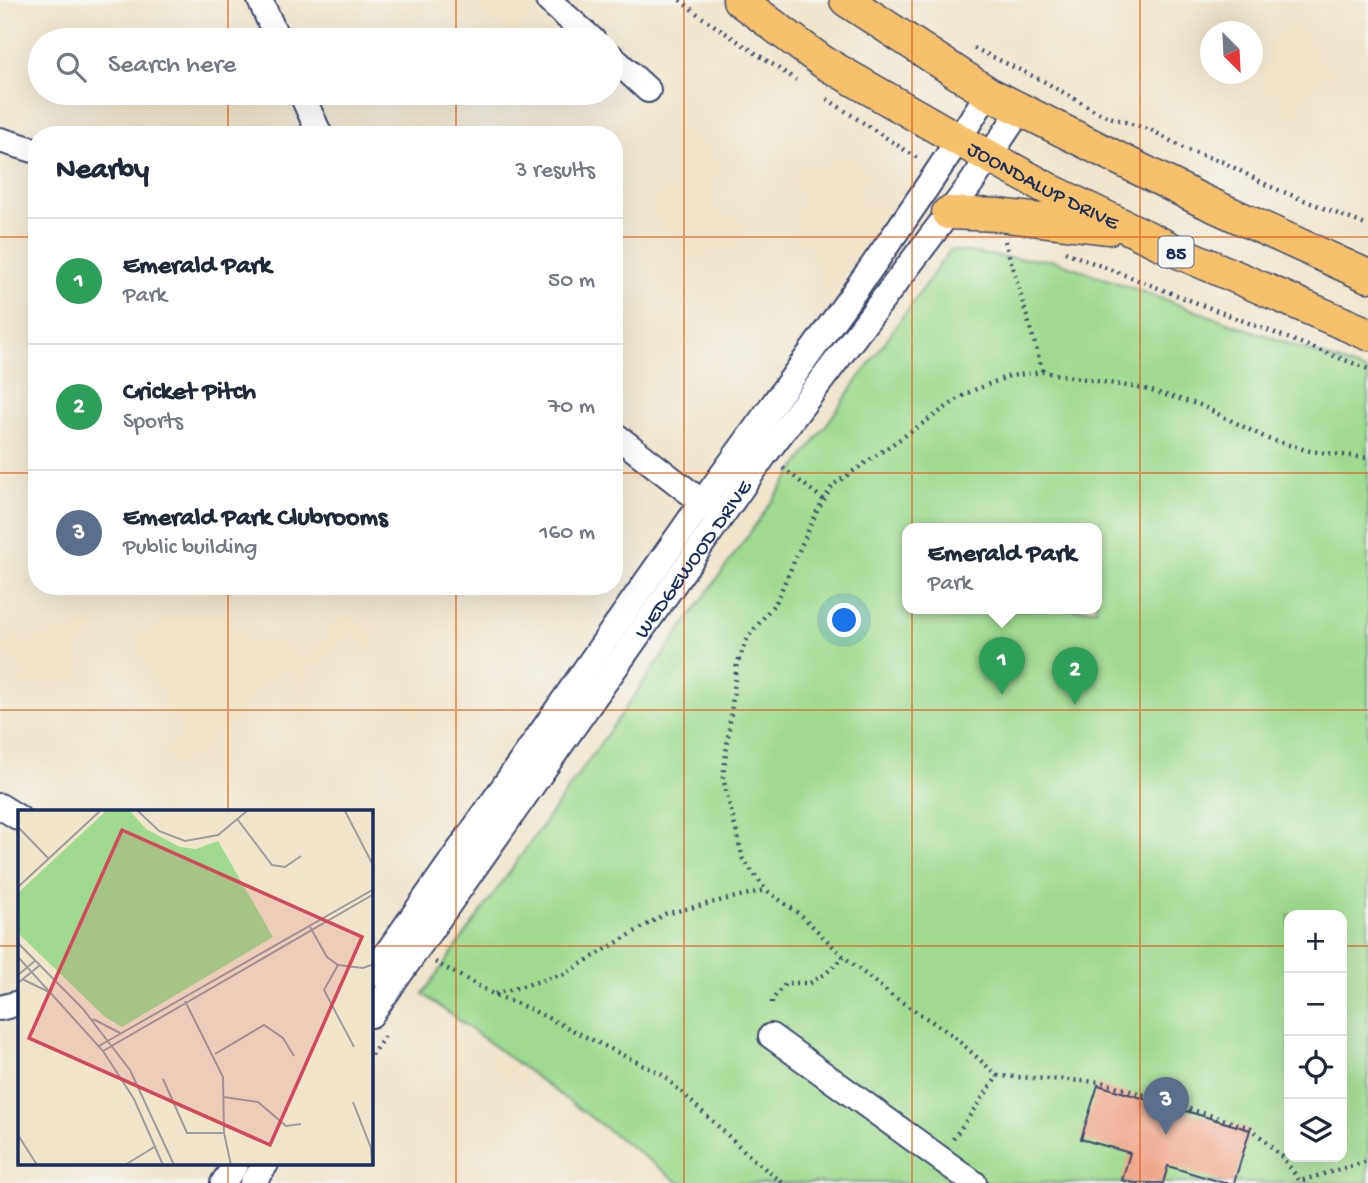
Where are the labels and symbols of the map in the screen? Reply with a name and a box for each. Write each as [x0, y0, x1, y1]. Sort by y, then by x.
north arrow [1200, 21, 1263, 84]
street label: JOONDALUP DRIVE [962, 138, 1123, 238]
road number: 85 [1158, 236, 1194, 268]
street label: WEDGEWOOD DRIVE [631, 476, 759, 644]
your location [827, 603, 861, 637]
pin: 1 [979, 637, 1025, 695]
pin: 2 [1052, 647, 1098, 705]
inset map [18, 810, 373, 1166]
pin: 3 [1143, 1077, 1189, 1135]

